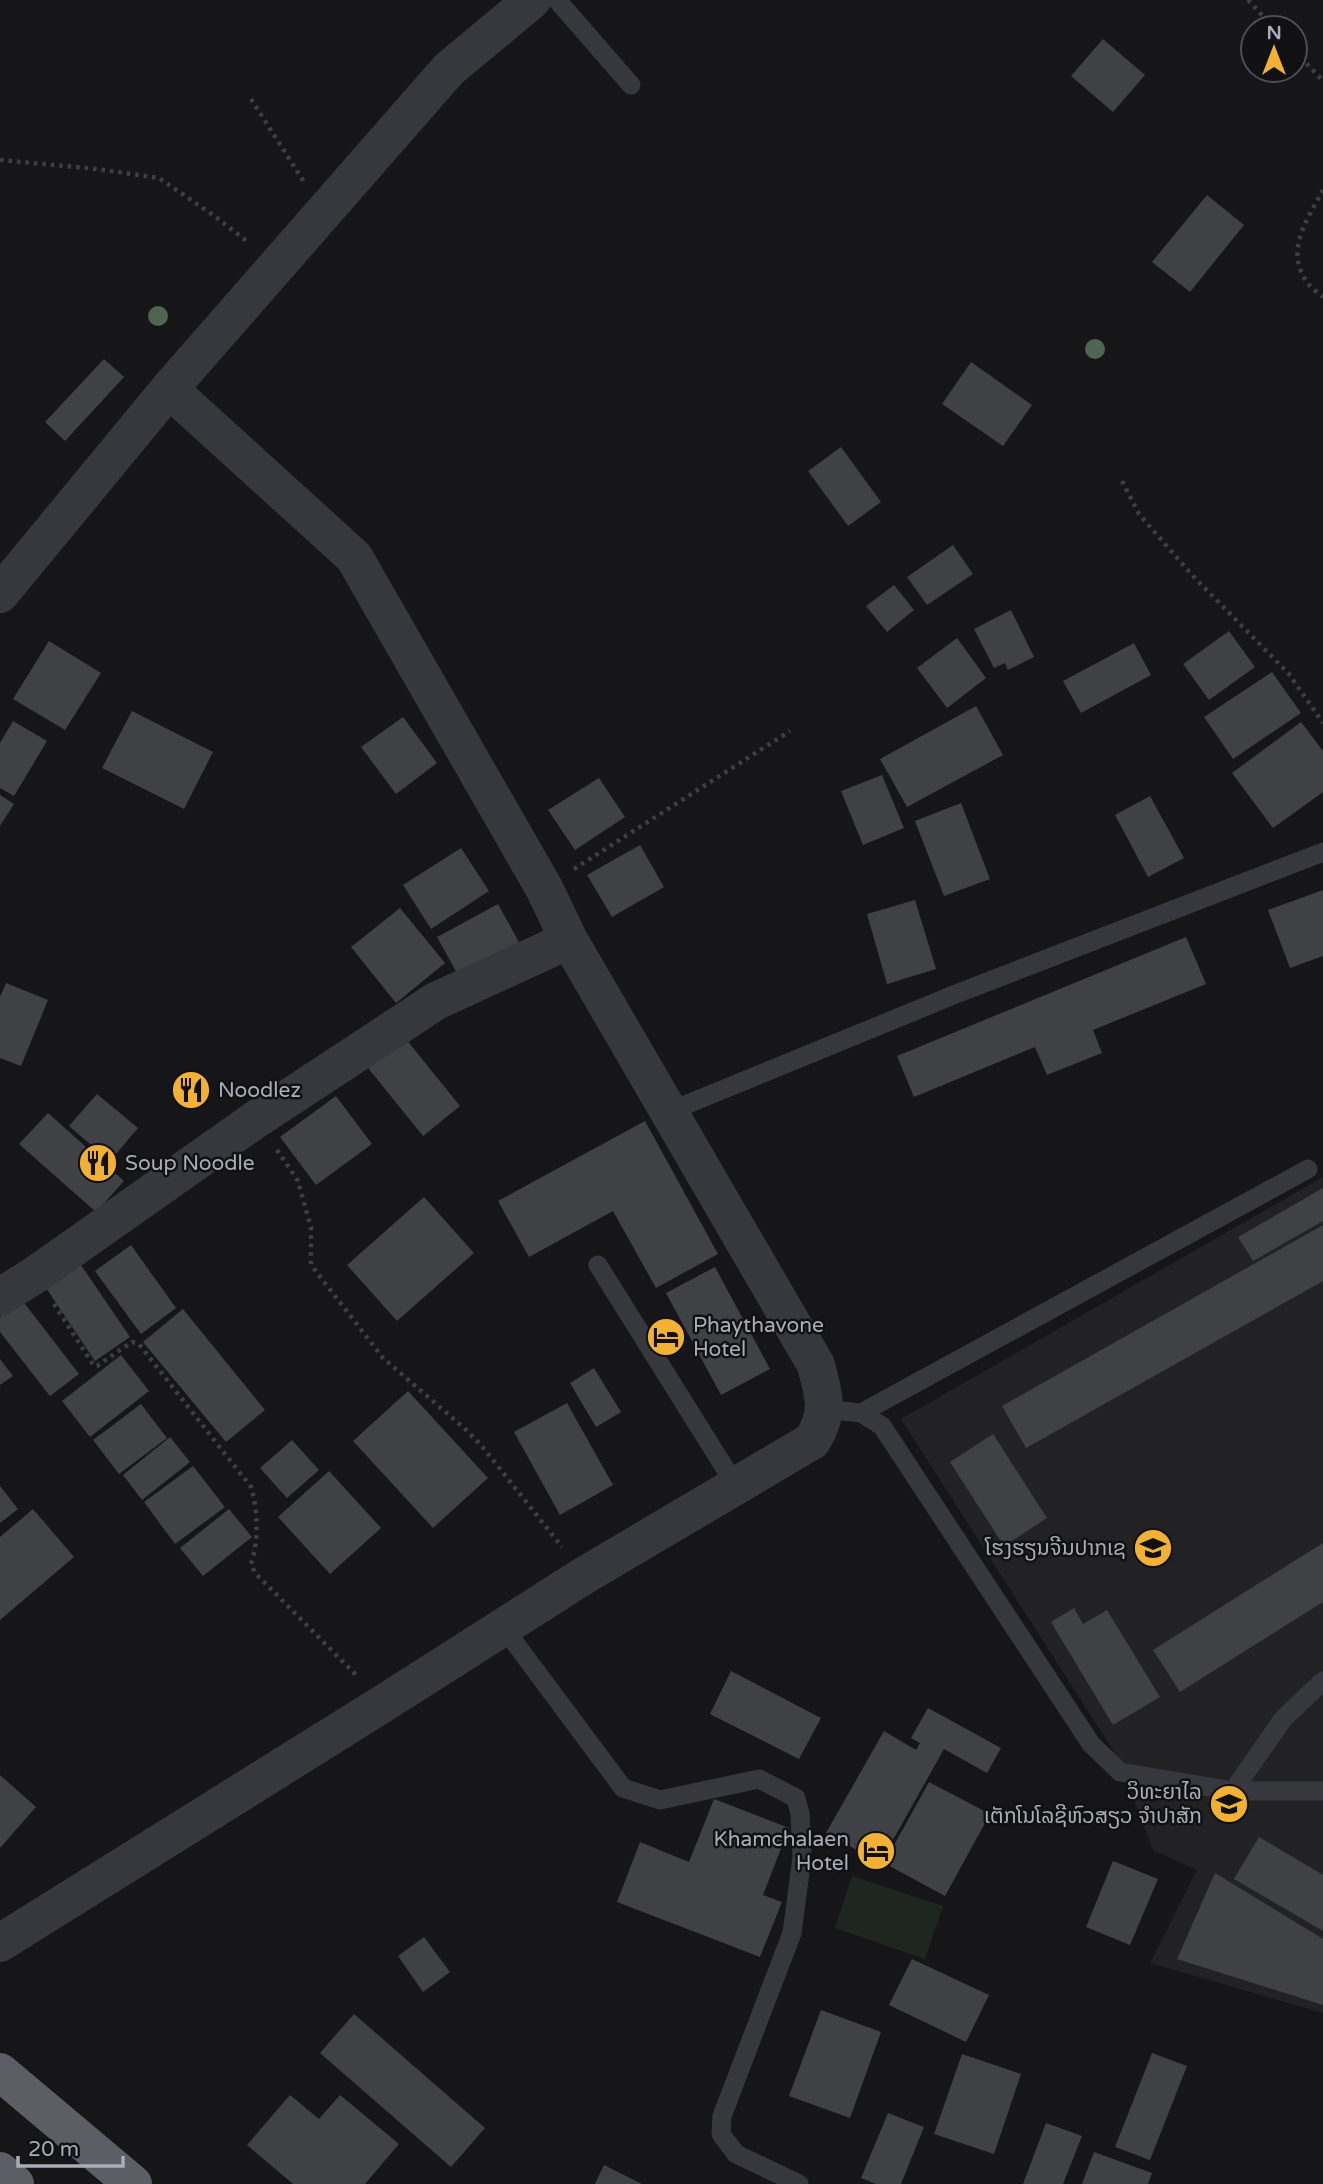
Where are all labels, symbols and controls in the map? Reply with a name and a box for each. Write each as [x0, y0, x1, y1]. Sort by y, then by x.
north arrow [1239, 14, 1309, 84]
text: N [1266, 22, 1282, 44]
restaurant icon: Noodlez [170, 1069, 212, 1111]
place label: Noodlez [218, 1078, 301, 1103]
restaurant icon: Soup Noodle [77, 1142, 119, 1184]
place label: Soup Noodle [125, 1151, 255, 1176]
place label: Phaythavone Hotel [693, 1313, 824, 1362]
hotel icon: Phaythavone Hotel [645, 1316, 687, 1358]
school or university icon: ໂຮງຮຽນຈີນປາກເຊ [1132, 1527, 1174, 1569]
place label: ໂຮງຮຽນຈີນປາກເຊ [984, 1535, 1126, 1561]
place label: ວິທະຍາໄລ ເຕັກໂນໂລຊີຫົວສຽວ ຈຳປາສັກ [984, 1780, 1202, 1829]
school or university icon: ວິທະຍາໄລ ເຕັກໂນໂລຊີຫົວສຽວ ຈຳປາສັກ [1208, 1783, 1250, 1825]
place label: Khamchalaen Hotel [714, 1827, 849, 1876]
hotel icon: Khamchalaen Hotel [855, 1830, 897, 1872]
scale bar [18, 2124, 122, 2168]
text: 20 m [28, 2137, 79, 2162]

